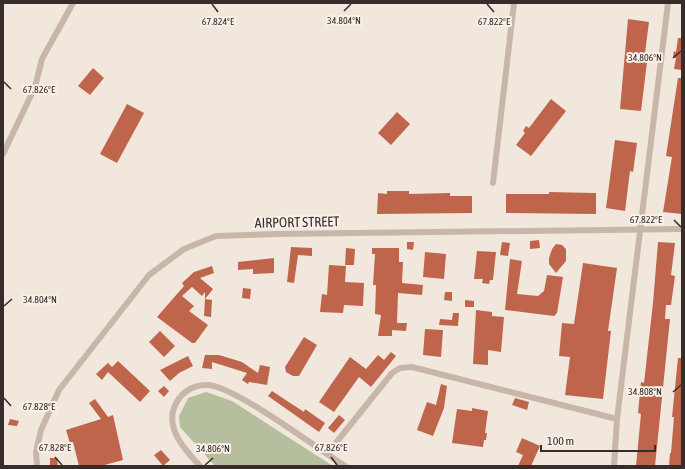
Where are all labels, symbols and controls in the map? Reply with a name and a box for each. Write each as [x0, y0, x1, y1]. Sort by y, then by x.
text: 34.804°N [327, 15, 361, 26]
text: 67.824°E [202, 16, 235, 27]
text: 67.822°E [478, 16, 511, 27]
text: 34.806°N [628, 52, 662, 63]
text: 67.826°E [23, 84, 56, 95]
street label: AIRPORT STREET [255, 213, 339, 231]
text: 67.822°E [630, 214, 663, 225]
text: 34.804°N [23, 294, 57, 305]
text: 34.808°N [628, 386, 662, 397]
text: 67.828°E [23, 401, 56, 412]
scale bar [541, 427, 655, 453]
text: 100 m [547, 434, 574, 448]
text: 67.828°E [39, 442, 72, 453]
text: 67.826°E [315, 442, 348, 453]
text: 34.806°N [196, 443, 230, 454]

